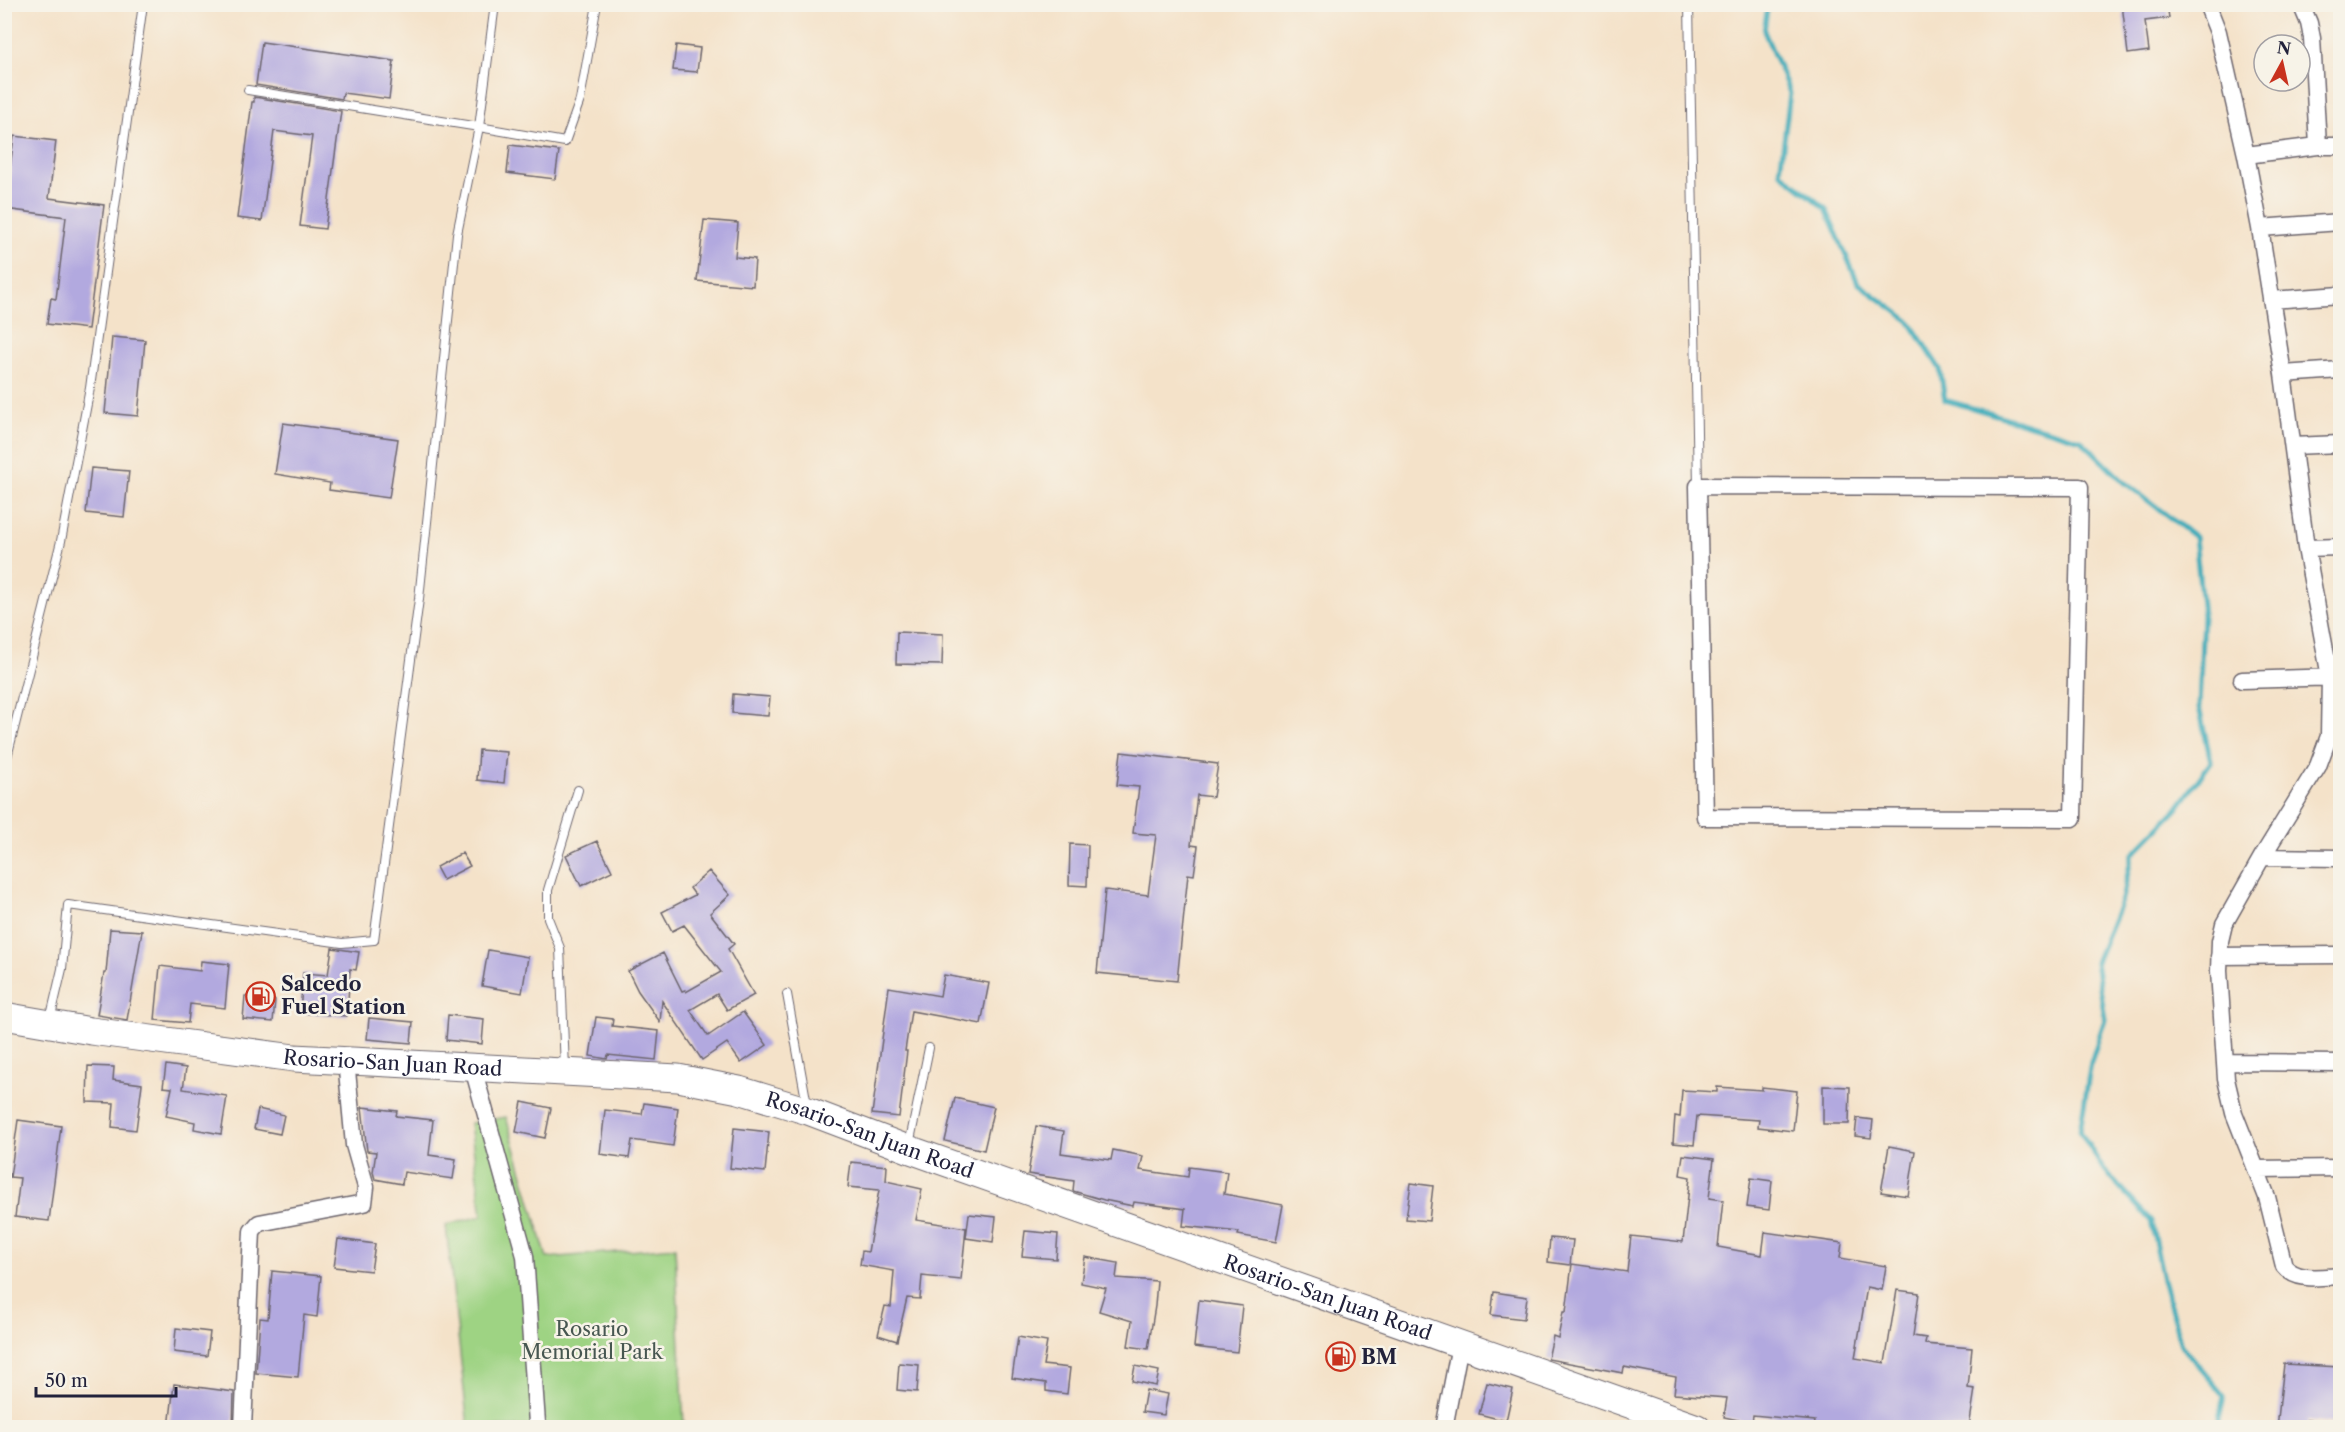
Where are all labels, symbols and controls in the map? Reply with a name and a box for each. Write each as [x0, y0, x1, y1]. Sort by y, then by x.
north arrow [2252, 33, 2312, 93]
text: N [2276, 37, 2292, 59]
place label: Salcedo Fuel Station [281, 972, 406, 1019]
fuel station icon: Salcedo Fuel Station [244, 980, 276, 1012]
street label: Rosario-San Juan Road [282, 1045, 503, 1081]
street label: Rosario-San Juan Road [763, 1087, 977, 1183]
street label: Rosario-San Juan Road [1220, 1250, 1435, 1345]
park label: Rosario Memorial Park [521, 1317, 664, 1364]
fuel station icon: BM [1324, 1341, 1356, 1373]
place label: BM [1361, 1345, 1397, 1369]
scale bar [36, 1360, 176, 1398]
text: 50 m [45, 1370, 88, 1392]

